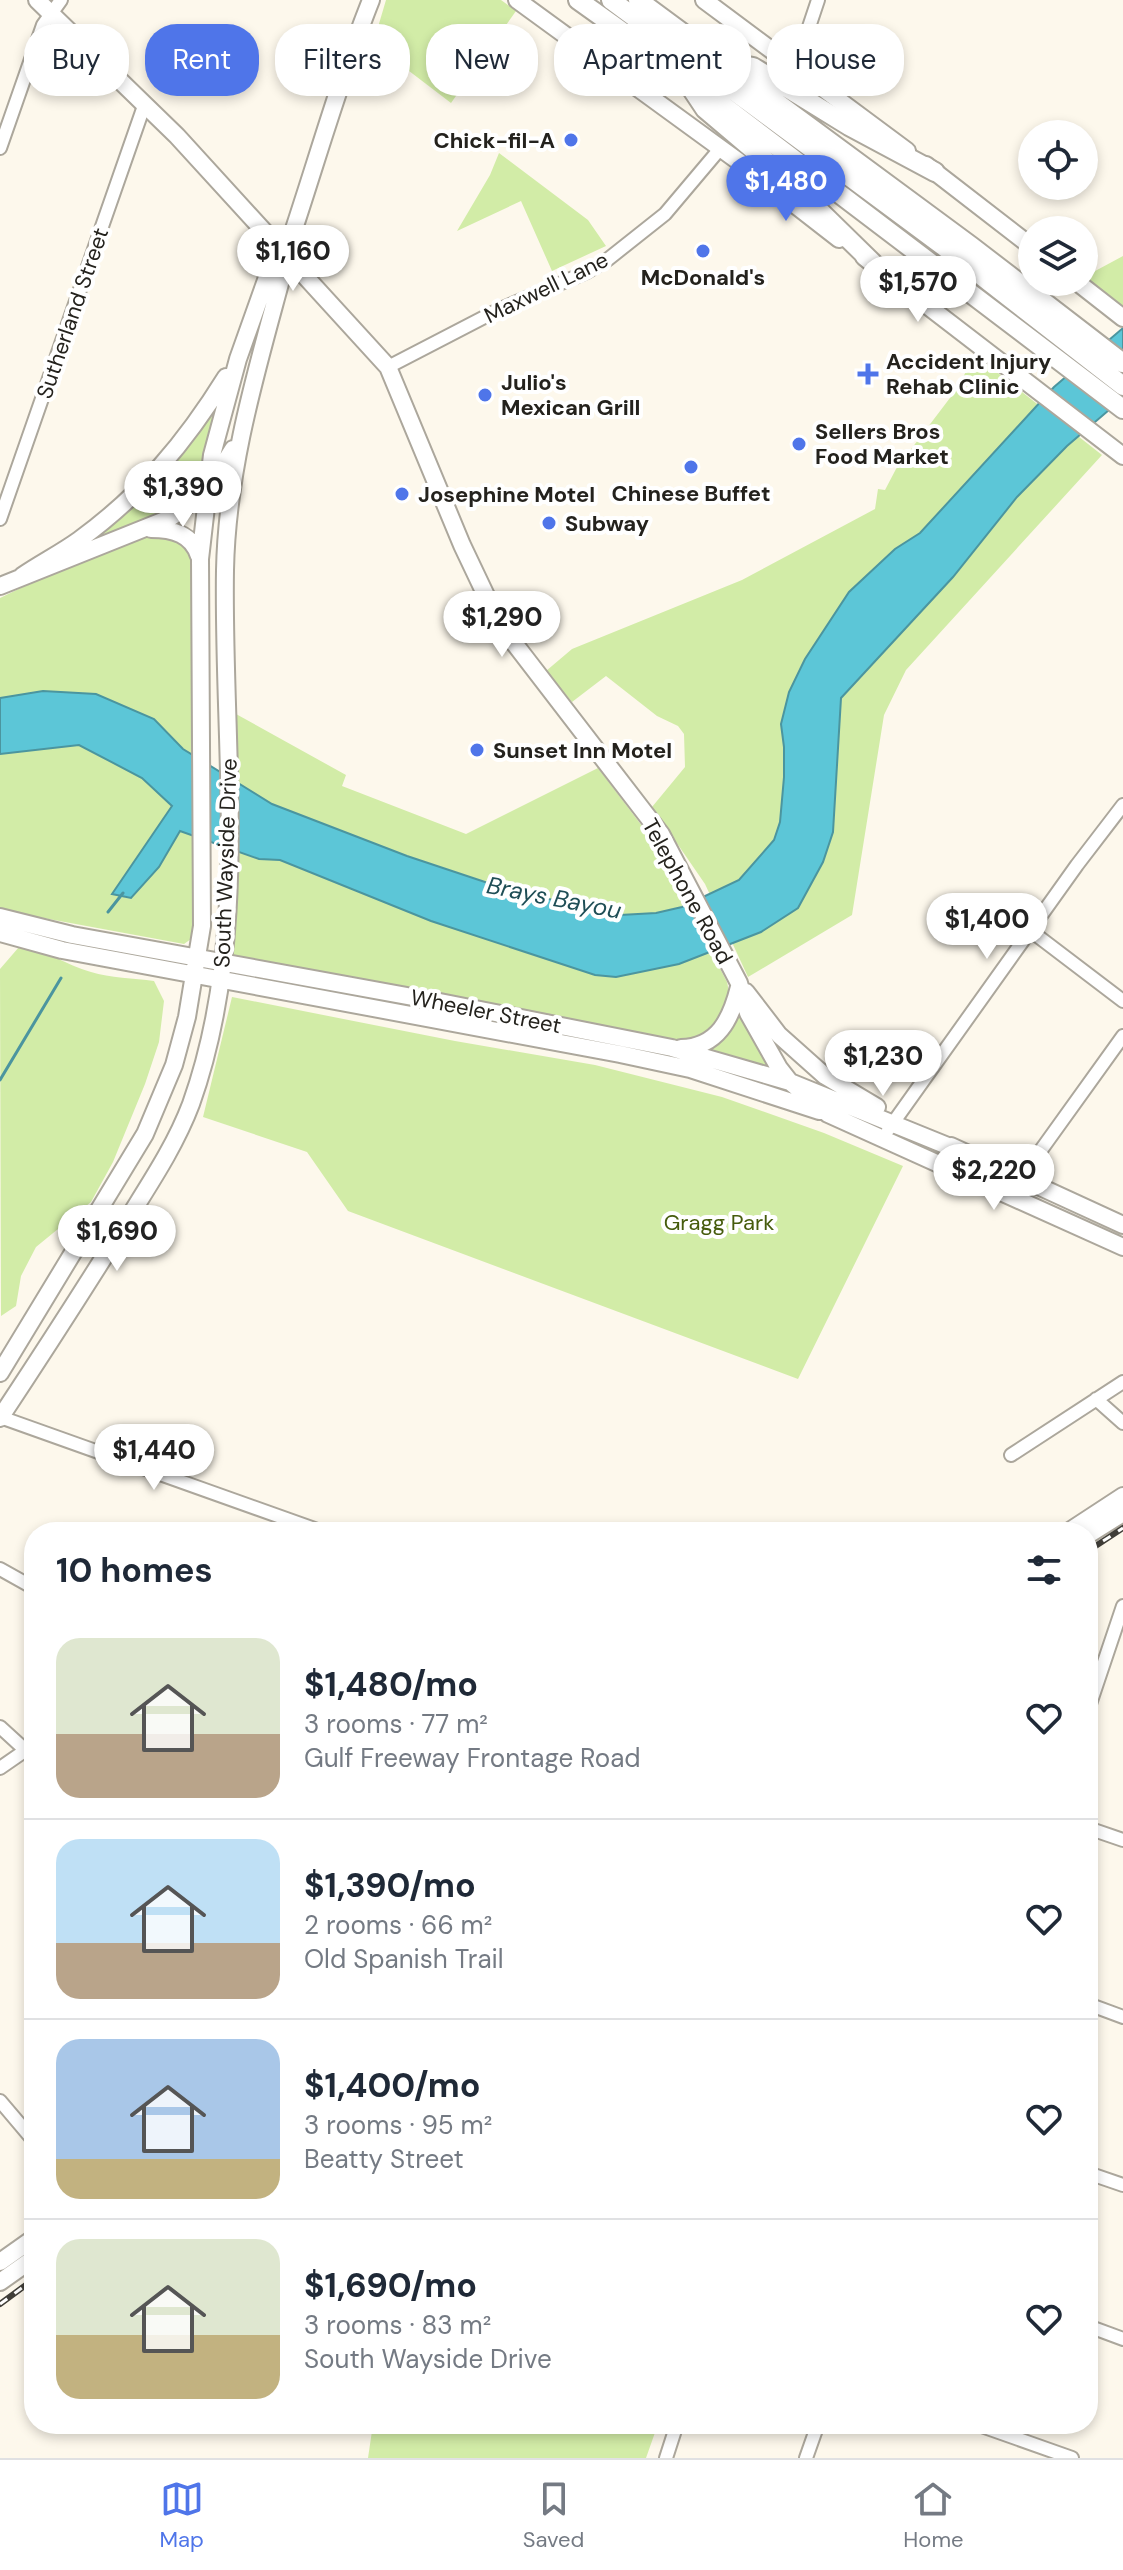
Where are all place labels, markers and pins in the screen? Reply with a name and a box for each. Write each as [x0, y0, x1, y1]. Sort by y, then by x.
place label: Chick-fil-A [433, 126, 555, 155]
marker: Chick-fil-A [562, 131, 580, 149]
pin: $1,480 [721, 155, 851, 223]
pin: $1,160 [228, 225, 358, 293]
marker: McDonald's [694, 242, 712, 260]
pin: $1,570 [853, 256, 983, 324]
place label: McDonald's [641, 263, 765, 292]
place label: Accident Injury Rehab Clinic [886, 347, 1051, 401]
marker: Accident Injury Rehab Clinic [857, 363, 879, 385]
place label: Julio's Mexican Grill [501, 368, 640, 422]
marker: Julio's Mexican Grill [476, 386, 494, 404]
place label: Sellers Bros Food Market [815, 417, 949, 471]
marker: Sellers Bros Food Market [790, 435, 808, 453]
marker: Chinese Buffet [682, 458, 700, 476]
pin: $1,390 [118, 461, 248, 529]
place label: Chinese Buffet [612, 479, 770, 508]
place label: Josephine Motel [418, 480, 595, 509]
marker: Josephine Motel [393, 485, 411, 503]
place label: Subway [565, 509, 649, 538]
marker: Subway [540, 514, 558, 532]
pin: $1,290 [437, 591, 567, 659]
place label: Sunset Inn Motel [493, 736, 672, 765]
marker: Sunset Inn Motel [468, 741, 486, 759]
pin: $1,400 [922, 893, 1052, 961]
pin: $1,230 [818, 1030, 948, 1098]
pin: $2,220 [929, 1144, 1059, 1212]
pin: $1,690 [52, 1205, 182, 1273]
pin: $1,440 [89, 1424, 219, 1492]

